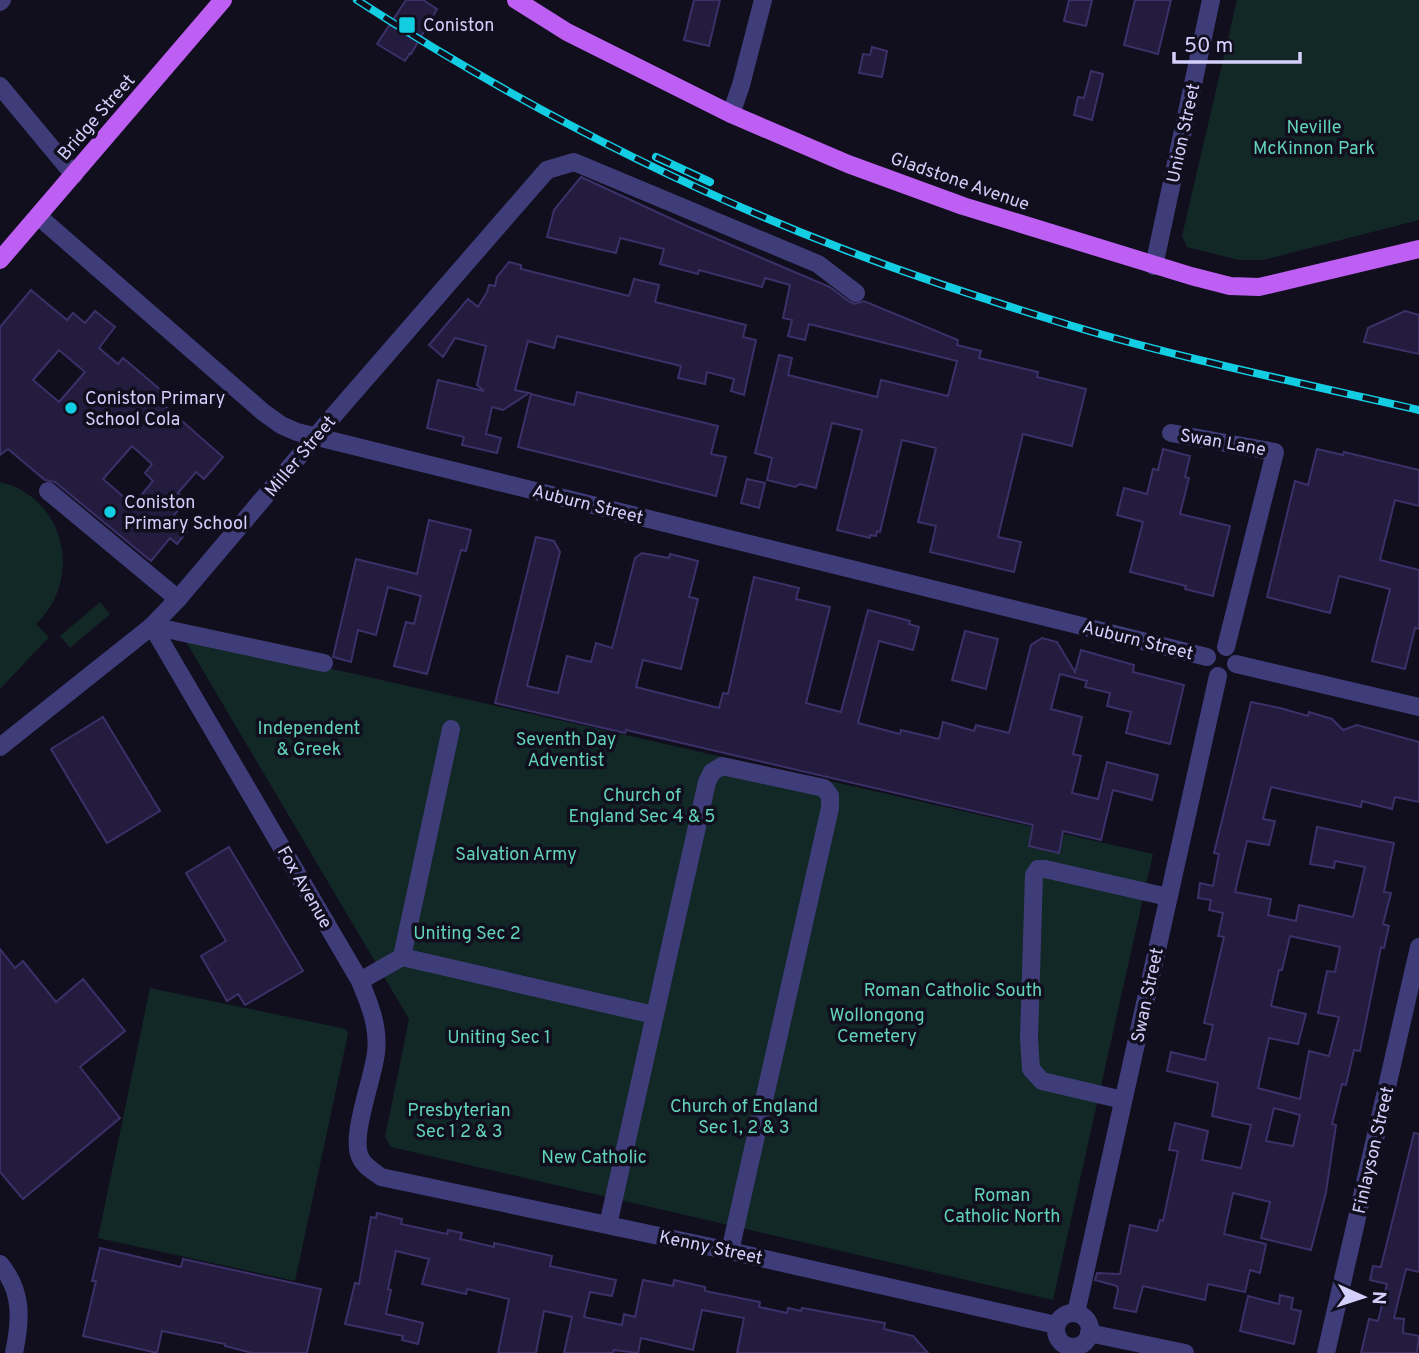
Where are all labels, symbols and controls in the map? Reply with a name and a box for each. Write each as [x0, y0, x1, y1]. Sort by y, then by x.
marker: Coniston [397, 15, 417, 35]
place label: Coniston [423, 15, 494, 38]
scale bar [1174, 21, 1300, 65]
text: 50 m [1184, 33, 1233, 60]
street label: Bridge Street [53, 70, 141, 166]
street label: Union Street [1163, 82, 1206, 185]
park label: Neville McKinnon Park [1253, 117, 1375, 161]
street label: Gladstone Avenue [887, 148, 1032, 217]
place label: Coniston Primary School Cola [85, 388, 225, 432]
marker: Coniston Primary School Cola [63, 400, 79, 416]
street label: Miller Street [260, 412, 342, 502]
street label: Swan Lane [1178, 425, 1267, 462]
street label: Auburn Street [530, 481, 645, 530]
place label: Coniston Primary School [124, 492, 248, 536]
marker: Coniston Primary School [102, 504, 118, 520]
street label: Auburn Street [1080, 617, 1195, 666]
park label: Independent & Greek [258, 718, 360, 762]
park label: Seventh Day Adventist [516, 729, 616, 773]
park label: Church of England Sec 4 & 5 [568, 785, 716, 829]
street label: Fox Avenue [271, 842, 336, 933]
park label: Salvation Army [455, 844, 577, 867]
park label: Uniting Sec 2 [413, 923, 521, 946]
street label: Swan Street [1127, 946, 1170, 1045]
park label: Roman Catholic South [864, 980, 1042, 1003]
park label: Wollongong Cemetery [829, 1005, 925, 1049]
park label: Uniting Sec 1 [447, 1027, 551, 1050]
street label: Finlayson Street [1349, 1084, 1400, 1216]
park label: Church of England Sec 1, 2 & 3 [670, 1096, 818, 1140]
park label: Presbyterian Sec 1 2 & 3 [407, 1100, 511, 1144]
park label: New Catholic [541, 1147, 647, 1170]
park label: Roman Catholic North [944, 1185, 1060, 1229]
street label: Kenny Street [657, 1226, 764, 1271]
north arrow [1328, 1262, 1398, 1332]
text: N [1366, 1290, 1390, 1305]

